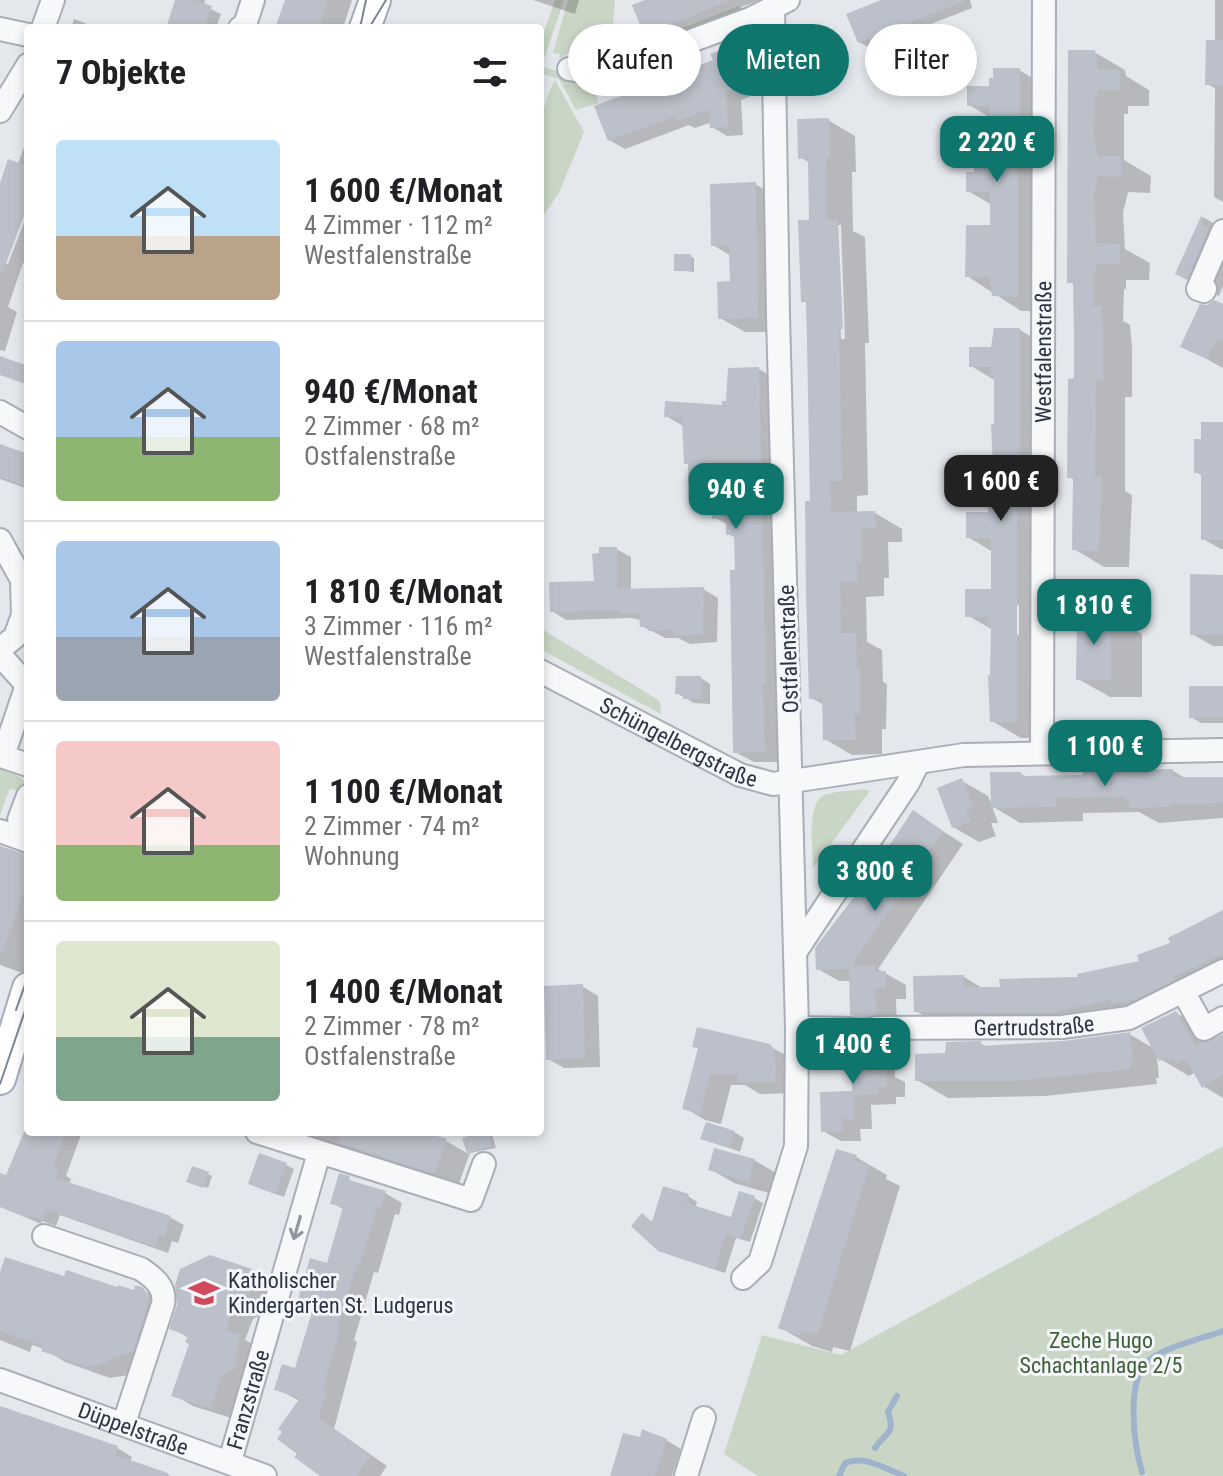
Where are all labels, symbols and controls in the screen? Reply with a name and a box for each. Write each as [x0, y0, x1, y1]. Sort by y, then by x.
chip: Kaufen [568, 24, 701, 96]
chip: Mieten [717, 24, 849, 96]
chip: Filter [865, 24, 977, 96]
icon: filters [468, 50, 512, 94]
text: 7 Objekte [56, 52, 186, 92]
pin: 2 220 € [923, 116, 1071, 184]
text: 2 220 € [958, 127, 1036, 157]
text: 1 600 €/Monat [304, 170, 503, 210]
icon: home [120, 172, 216, 268]
text: 4 Zimmer · 112 m² [304, 210, 493, 240]
text: Westfalenstraße [304, 240, 472, 270]
street label: Westfalenstraße [1031, 281, 1056, 423]
text: 940 €/Monat [304, 371, 478, 411]
icon: home [120, 373, 216, 469]
text: 2 Zimmer · 68 m² [304, 411, 480, 441]
text: Ostfalenstraße [304, 441, 456, 471]
pin: 1 600 € [927, 455, 1075, 523]
pin: 940 € [680, 463, 792, 531]
text: 1 600 € [962, 466, 1040, 496]
text: 940 € [707, 474, 765, 504]
text: 1 810 €/Monat [304, 571, 503, 611]
icon: home [120, 573, 216, 669]
pin: 1 810 € [1020, 579, 1168, 647]
street label: Ostfalenstraße [774, 584, 803, 714]
text: 1 810 € [1055, 590, 1133, 620]
text: 3 Zimmer · 116 m² [304, 611, 493, 641]
text: Westfalenstraße [304, 641, 472, 671]
street label: Schüngelbergstraße [595, 692, 760, 792]
pin: 1 100 € [1031, 720, 1179, 788]
text: 1 100 € [1066, 731, 1144, 761]
text: 1 100 €/Monat [304, 771, 503, 811]
icon: home [120, 773, 216, 869]
text: 2 Zimmer · 74 m² [304, 811, 480, 841]
text: Wohnung [304, 841, 400, 871]
pin: 3 800 € [801, 845, 949, 913]
text: 3 800 € [836, 856, 914, 886]
text: 1 400 €/Monat [304, 971, 503, 1011]
icon: home [120, 973, 216, 1069]
text: 2 Zimmer · 78 m² [304, 1011, 480, 1041]
street label: Gertrudstraße [974, 1011, 1096, 1040]
pin: 1 400 € [779, 1018, 927, 1086]
text: 1 400 € [814, 1029, 892, 1059]
text: Ostfalenstraße [304, 1041, 456, 1071]
one-way arrow [289, 1215, 304, 1241]
place label: Katholischer Kindergarten St. Ludgerus [228, 1268, 453, 1318]
school or university icon: Katholischer Kindergarten St. Ludgerus [187, 1276, 221, 1310]
park label: Zeche Hugo Schachtanlage 2/5 [1020, 1328, 1182, 1378]
street label: Franzstraße [222, 1347, 275, 1452]
street label: Düppelstraße [75, 1397, 192, 1460]

